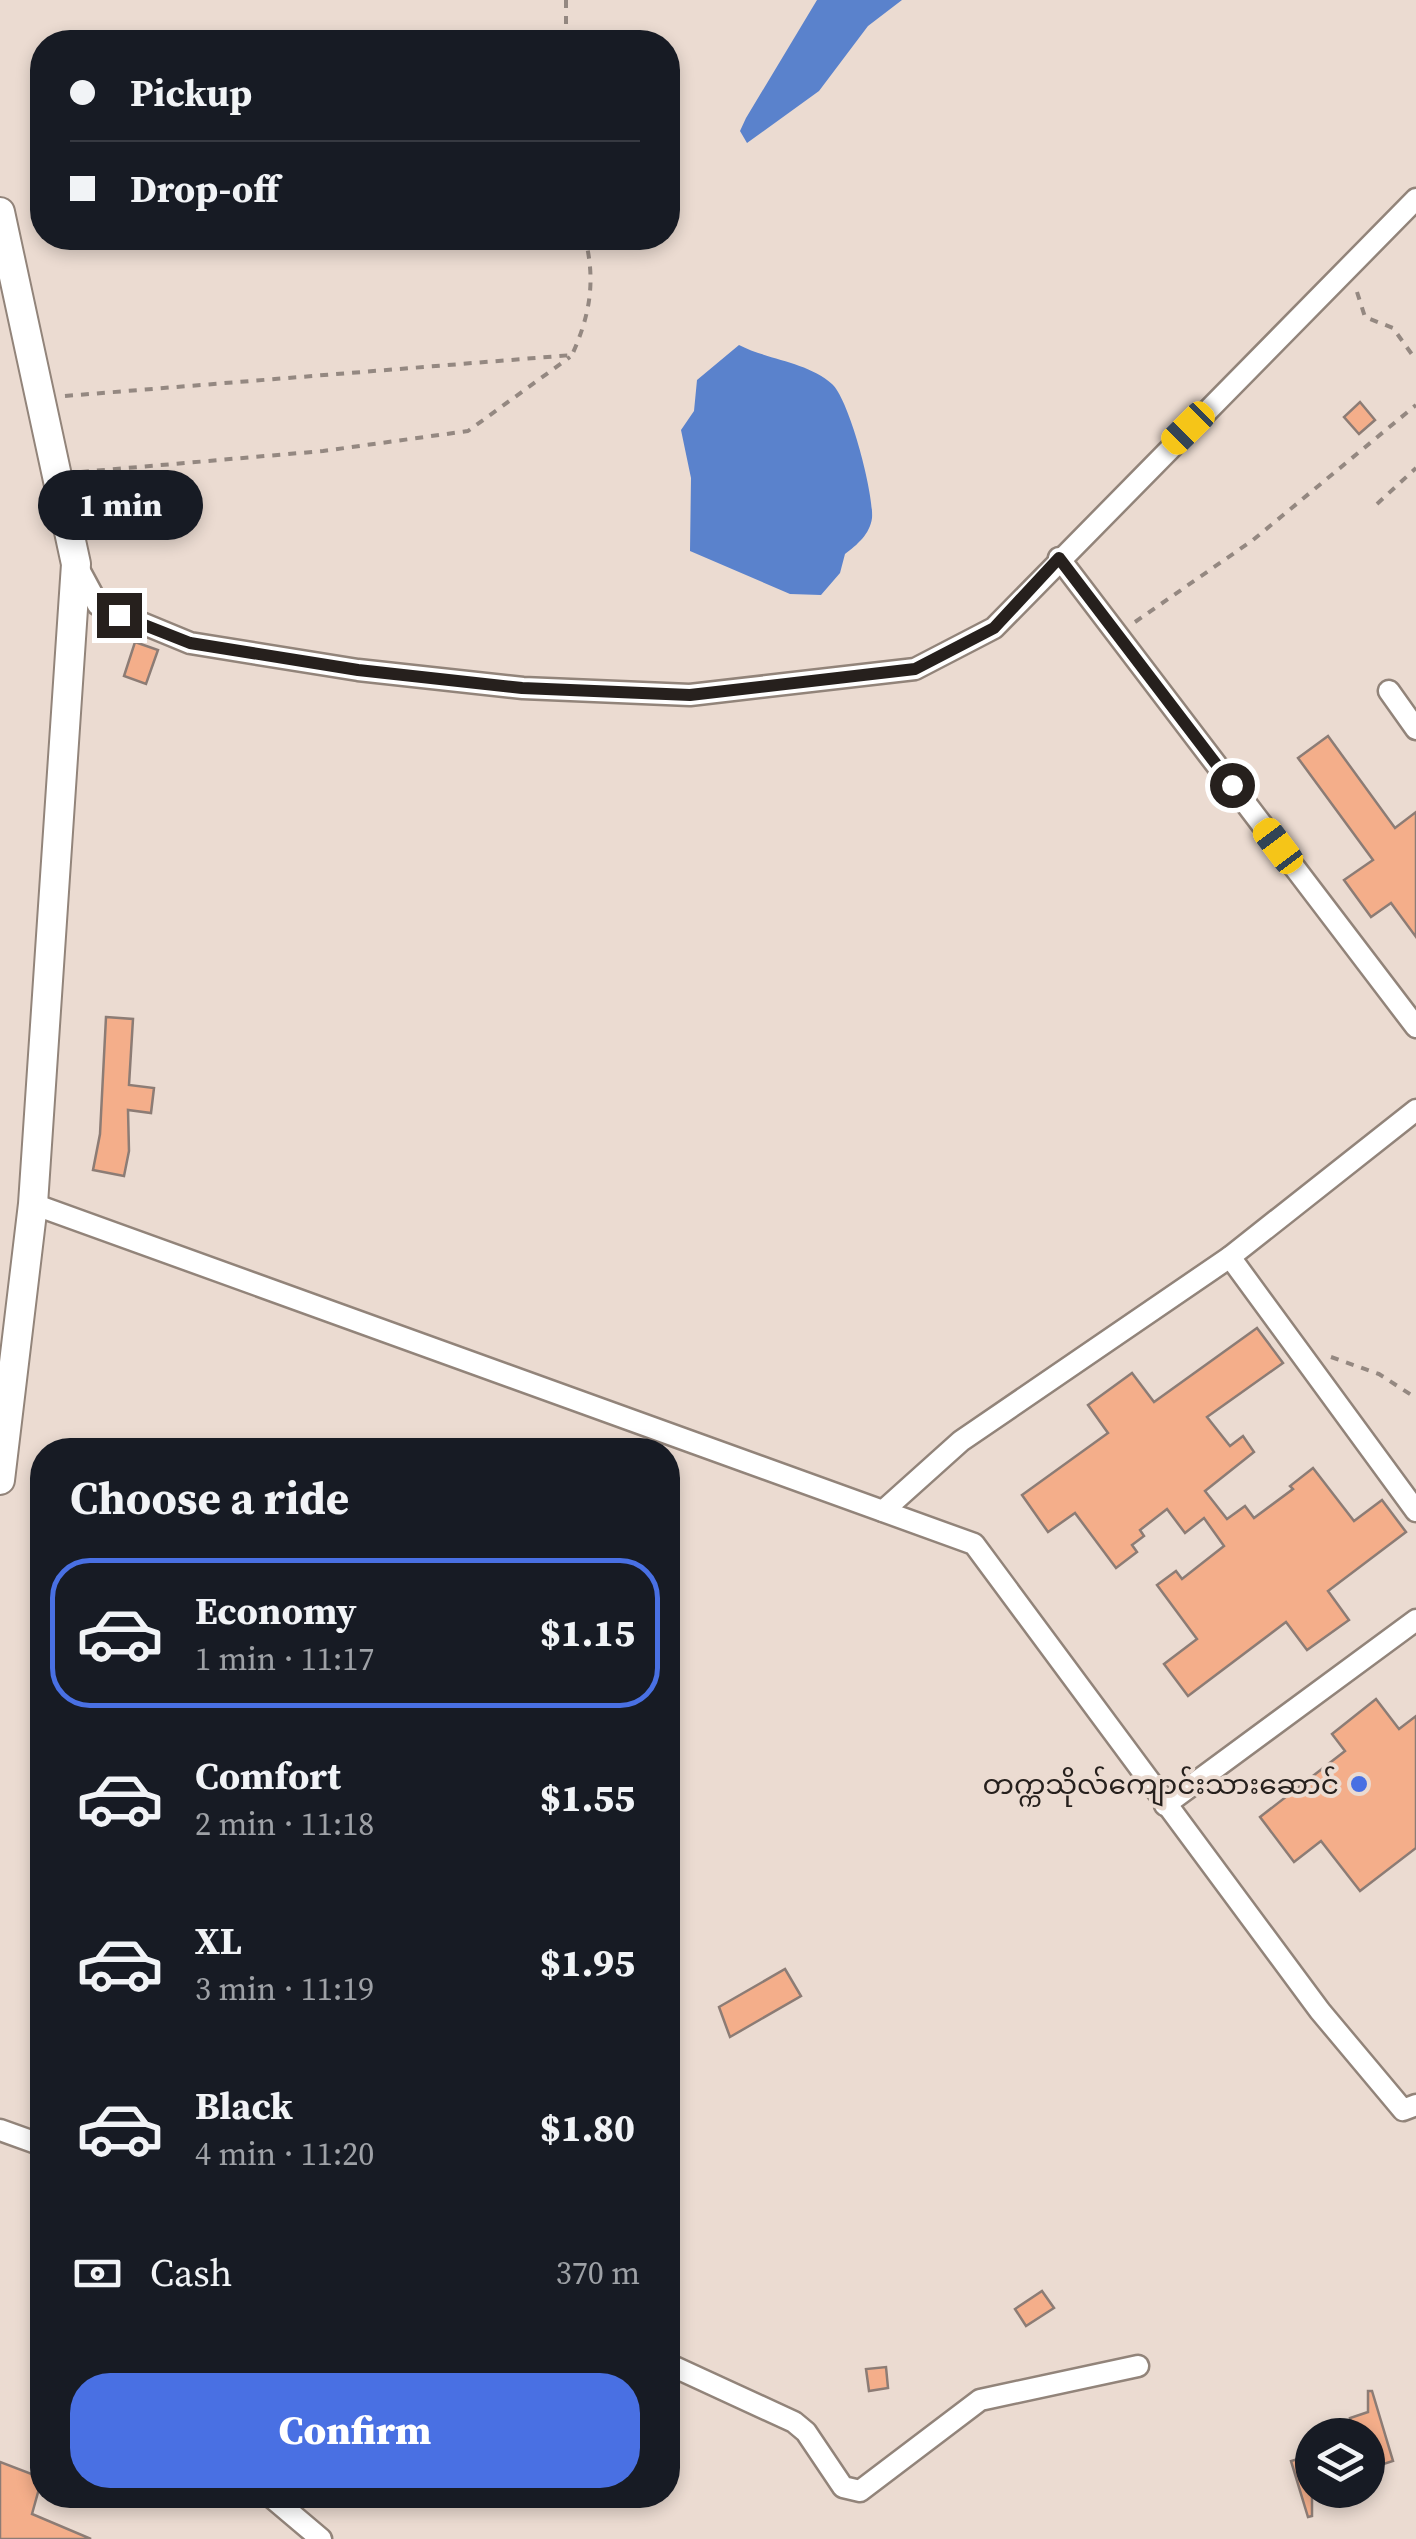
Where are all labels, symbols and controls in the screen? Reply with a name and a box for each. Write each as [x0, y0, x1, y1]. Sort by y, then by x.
text: Pickup [130, 67, 252, 119]
text: Drop-off [130, 163, 279, 215]
car [1156, 396, 1220, 460]
callout: 1 min [36, 470, 202, 540]
text: 1 min [79, 483, 162, 527]
route end [97, 593, 142, 638]
route start [1210, 763, 1255, 808]
car [1248, 813, 1308, 879]
text: Choose a ride [70, 1467, 349, 1529]
text: Economy [195, 1585, 357, 1637]
icon: car [75, 1588, 165, 1678]
text: $1.15 [540, 1607, 635, 1659]
text: 1 min · 11:17 [195, 1637, 374, 1681]
text: Comfort [195, 1750, 341, 1802]
icon: car [75, 1753, 165, 1843]
place label: တက္ကသိုလ်ကျောင်းသားဆောင် [983, 1765, 1339, 1807]
text: $1.55 [540, 1772, 635, 1824]
marker: တက္ကသိုလ်ကျောင်းသားဆောင် [1348, 1773, 1370, 1795]
text: 2 min · 11:18 [195, 1802, 374, 1846]
text: XL [195, 1915, 242, 1967]
icon: car [75, 1918, 165, 2008]
text: $1.95 [540, 1937, 635, 1989]
text: 3 min · 11:19 [195, 1967, 374, 2011]
text: Black [195, 2080, 293, 2132]
icon: car [75, 2083, 165, 2173]
text: $1.80 [540, 2102, 635, 2154]
text: 4 min · 11:20 [195, 2132, 374, 2176]
icon: cash [70, 2246, 125, 2301]
text: Cash [150, 2247, 232, 2299]
text: 370 m [556, 2251, 640, 2295]
button: Confirm [70, 2373, 640, 2488]
map controls [1295, 2418, 1385, 2508]
button: layers [1295, 2418, 1385, 2508]

